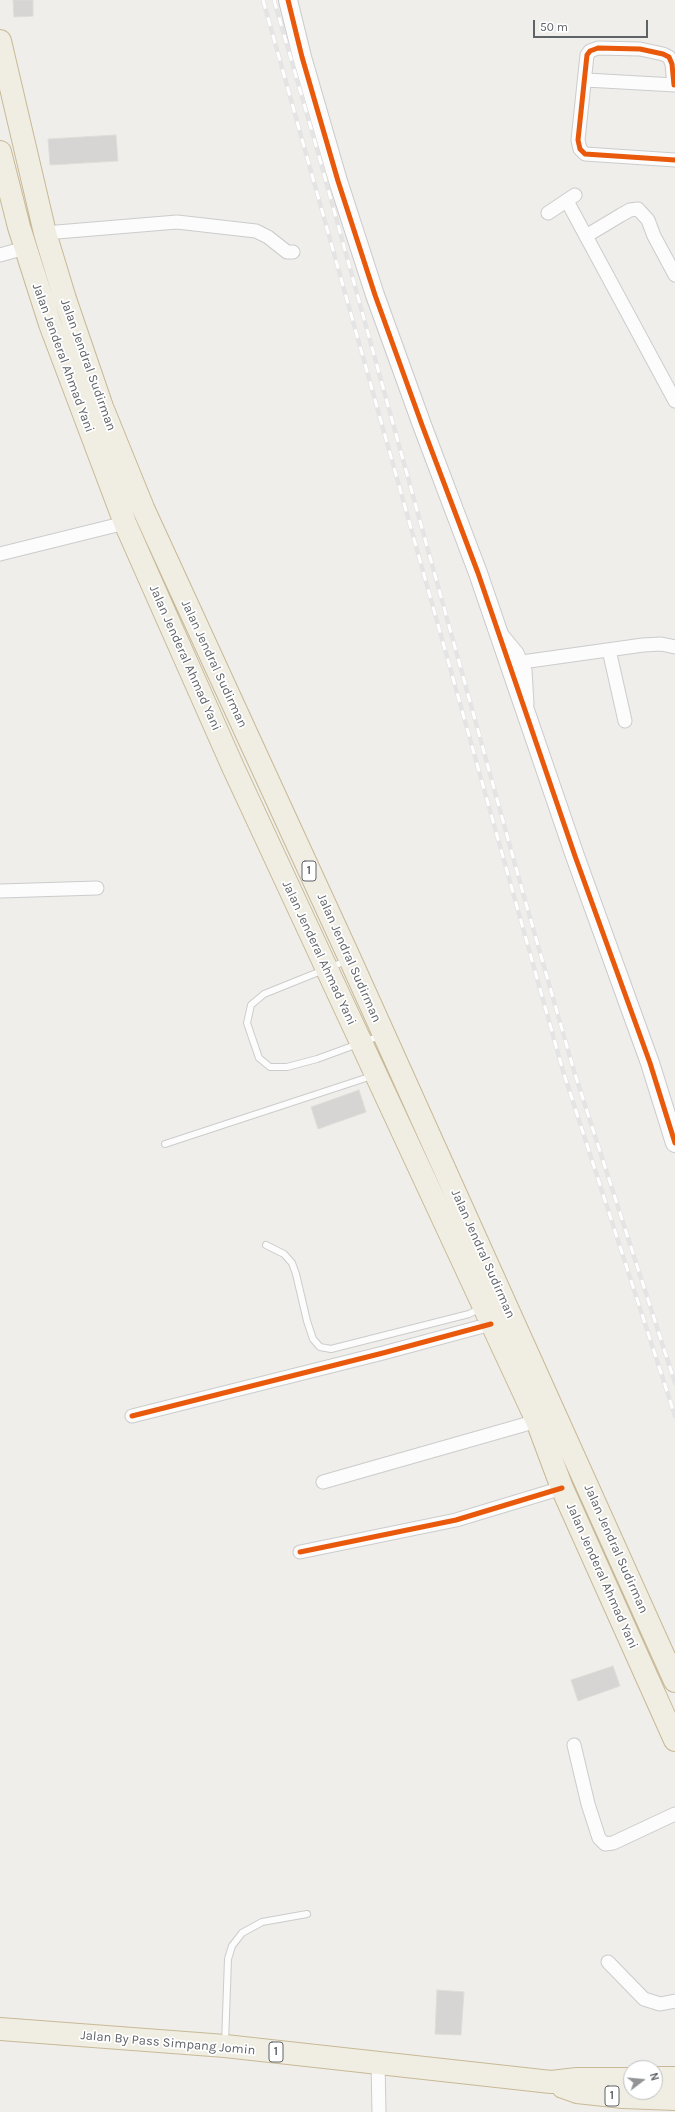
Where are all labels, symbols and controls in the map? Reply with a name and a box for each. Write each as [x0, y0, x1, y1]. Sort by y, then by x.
scale bar [535, 12, 650, 38]
text: 50 m [540, 20, 568, 34]
street label: Jalan Jenderal Ahmad Yani [29, 281, 97, 435]
street label: Jalan Jendral Sudirman [57, 297, 119, 433]
street label: Jalan Jenderal Ahmad Yani [146, 583, 224, 733]
street label: Jalan Jendral Sudirman [177, 598, 251, 730]
road number: 1 [302, 861, 316, 881]
street label: Jalan Jenderal Ahmad Yani [279, 878, 359, 1028]
street label: Jalan Jendral Sudirman [314, 891, 384, 1025]
street label: Jalan Jendral Sudirman [448, 1187, 518, 1321]
street label: Jalan Jendral Sudirman [581, 1482, 651, 1616]
street label: Jalan Jenderal Ahmad Yani [563, 1501, 641, 1651]
street label: Jalan By Pass Simpang Jomin [80, 2028, 256, 2058]
road number: 1 [269, 2042, 283, 2062]
north arrow [623, 2060, 663, 2100]
text: N [647, 2071, 661, 2082]
road number: 1 [605, 2086, 619, 2106]

